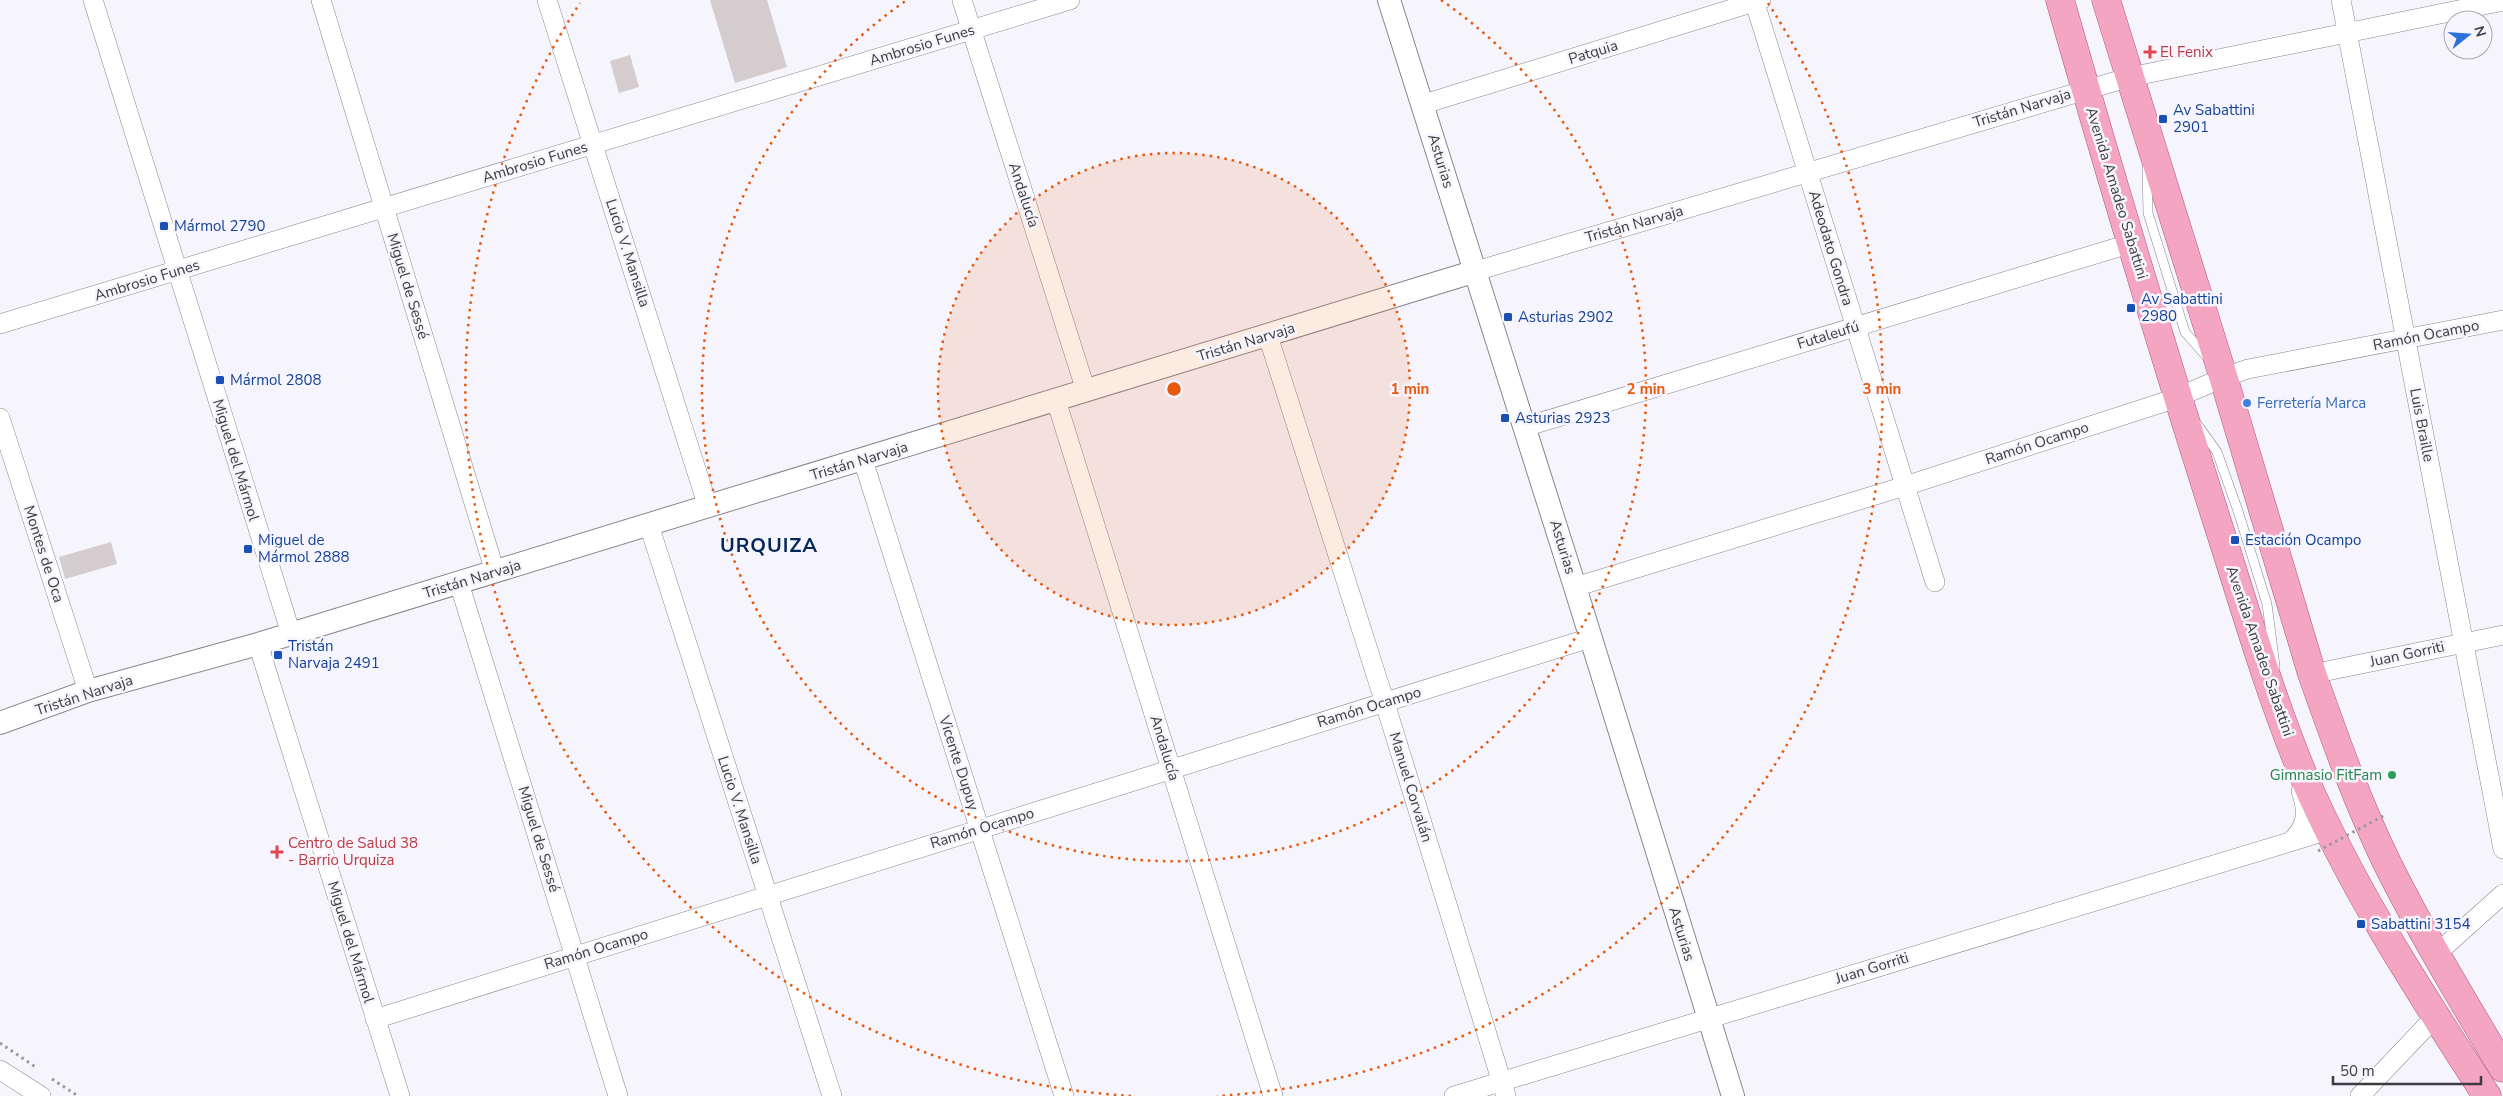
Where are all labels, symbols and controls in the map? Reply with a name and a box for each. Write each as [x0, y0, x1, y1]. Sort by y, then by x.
north arrow [2443, 10, 2493, 60]
street label: Ambrosio Funes [867, 19, 977, 71]
text: N [2469, 24, 2491, 39]
street label: Patquia [1566, 35, 1620, 69]
place label: El Fenix [2160, 42, 2213, 62]
marker: El Fenix [2144, 46, 2156, 58]
street label: Tristán Narvaja [1971, 84, 2073, 132]
place label: Av Sabattini 2901 [2173, 100, 2255, 137]
street label: Avenida Amadeo Sabattini [2081, 104, 2153, 282]
marker: Av Sabattini 2901 [2157, 113, 2169, 125]
street label: Asturias [1423, 131, 1459, 191]
street label: Ambrosio Funes [480, 136, 590, 188]
street label: Andalucía [1004, 160, 1044, 230]
street label: Adeodato Gondra [1804, 188, 1858, 308]
street label: Lucio V. Mansilla [601, 196, 655, 310]
street label: Tristán Narvaja [1583, 200, 1685, 248]
place label: Mármol 2790 [174, 216, 266, 236]
marker: Mármol 2790 [158, 220, 170, 232]
street label: Miguel de Sessé [382, 230, 434, 342]
street label: Ambrosio Funes [92, 254, 202, 306]
place label: Av Sabattini 2980 [2141, 289, 2223, 326]
marker: Av Sabattini 2980 [2125, 302, 2137, 314]
place label: Asturias 2902 [1518, 307, 1614, 327]
marker: Asturias 2902 [1502, 311, 1514, 323]
street label: Ramón Ocampo [2371, 315, 2481, 355]
street label: Futaleufú [1795, 316, 1861, 354]
street label: Tristán Narvaja [1195, 318, 1297, 366]
place label: Mármol 2808 [230, 370, 322, 390]
marker: Mármol 2808 [214, 374, 226, 386]
text: 1 min [1391, 379, 1429, 399]
text: 2 min [1627, 379, 1665, 399]
text: 3 min [1863, 379, 1901, 399]
centre of rings [1165, 380, 1183, 398]
street label: Luis Braille [2405, 386, 2439, 464]
place label: Ferretería Marca [2257, 393, 2366, 413]
street label: Miguel del Mármol [208, 397, 264, 524]
marker: Ferretería Marca [2241, 397, 2253, 409]
place label: Asturias 2923 [1515, 408, 1611, 428]
marker: Asturias 2923 [1499, 412, 1511, 424]
street label: Ramón Ocampo [1983, 417, 2091, 469]
street label: Tristán Narvaja [808, 437, 910, 485]
street label: Montes de Oca [19, 503, 69, 605]
street label: Asturias [1545, 517, 1581, 577]
place label: Miguel de Mármol 2888 [258, 530, 350, 567]
place label: Estación Ocampo [2245, 530, 2361, 550]
district label: URQUIZA [720, 532, 818, 559]
marker: Estación Ocampo [2229, 534, 2241, 546]
marker: Miguel de Mármol 2888 [242, 543, 254, 555]
street label: Tristán Narvaja [421, 555, 523, 603]
street label: Avenida Amadeo Sabattini [2221, 563, 2299, 739]
place label: Tristán Narvaja 2491 [288, 636, 380, 673]
street label: Juan Gorriti [2367, 636, 2446, 672]
marker: Tristán Narvaja 2491 [272, 649, 284, 661]
street label: Tristán Narvaja [33, 670, 135, 720]
street label: Ramón Ocampo [1315, 682, 1423, 732]
street label: Vicente Dupuy [934, 712, 984, 813]
street label: Andalucía [1146, 713, 1184, 783]
street label: Manuel Corvalán [1385, 729, 1437, 845]
street label: Lucio V. Mansilla [713, 753, 767, 867]
place label: Gimnasio FitFam [2270, 765, 2382, 785]
marker: Gimnasio FitFam [2386, 769, 2398, 781]
street label: Miguel de Sessé [513, 783, 565, 895]
street label: Ramón Ocampo [928, 803, 1036, 853]
place label: Centro de Salud 38 - Barrio Urquiza [288, 833, 418, 870]
marker: Centro de Salud 38 - Barrio Urquiza [270, 845, 284, 859]
street label: Miguel del Mármol [323, 879, 379, 1006]
street label: Asturias [1664, 904, 1700, 964]
place label: Sabattini 3154 [2371, 914, 2471, 934]
marker: Sabattini 3154 [2355, 918, 2367, 930]
street label: Ramón Ocampo [542, 924, 650, 974]
street label: Juan Gorriti [1832, 947, 1911, 989]
scale bar [2333, 1054, 2480, 1086]
text: 50 m [2340, 1061, 2375, 1081]

